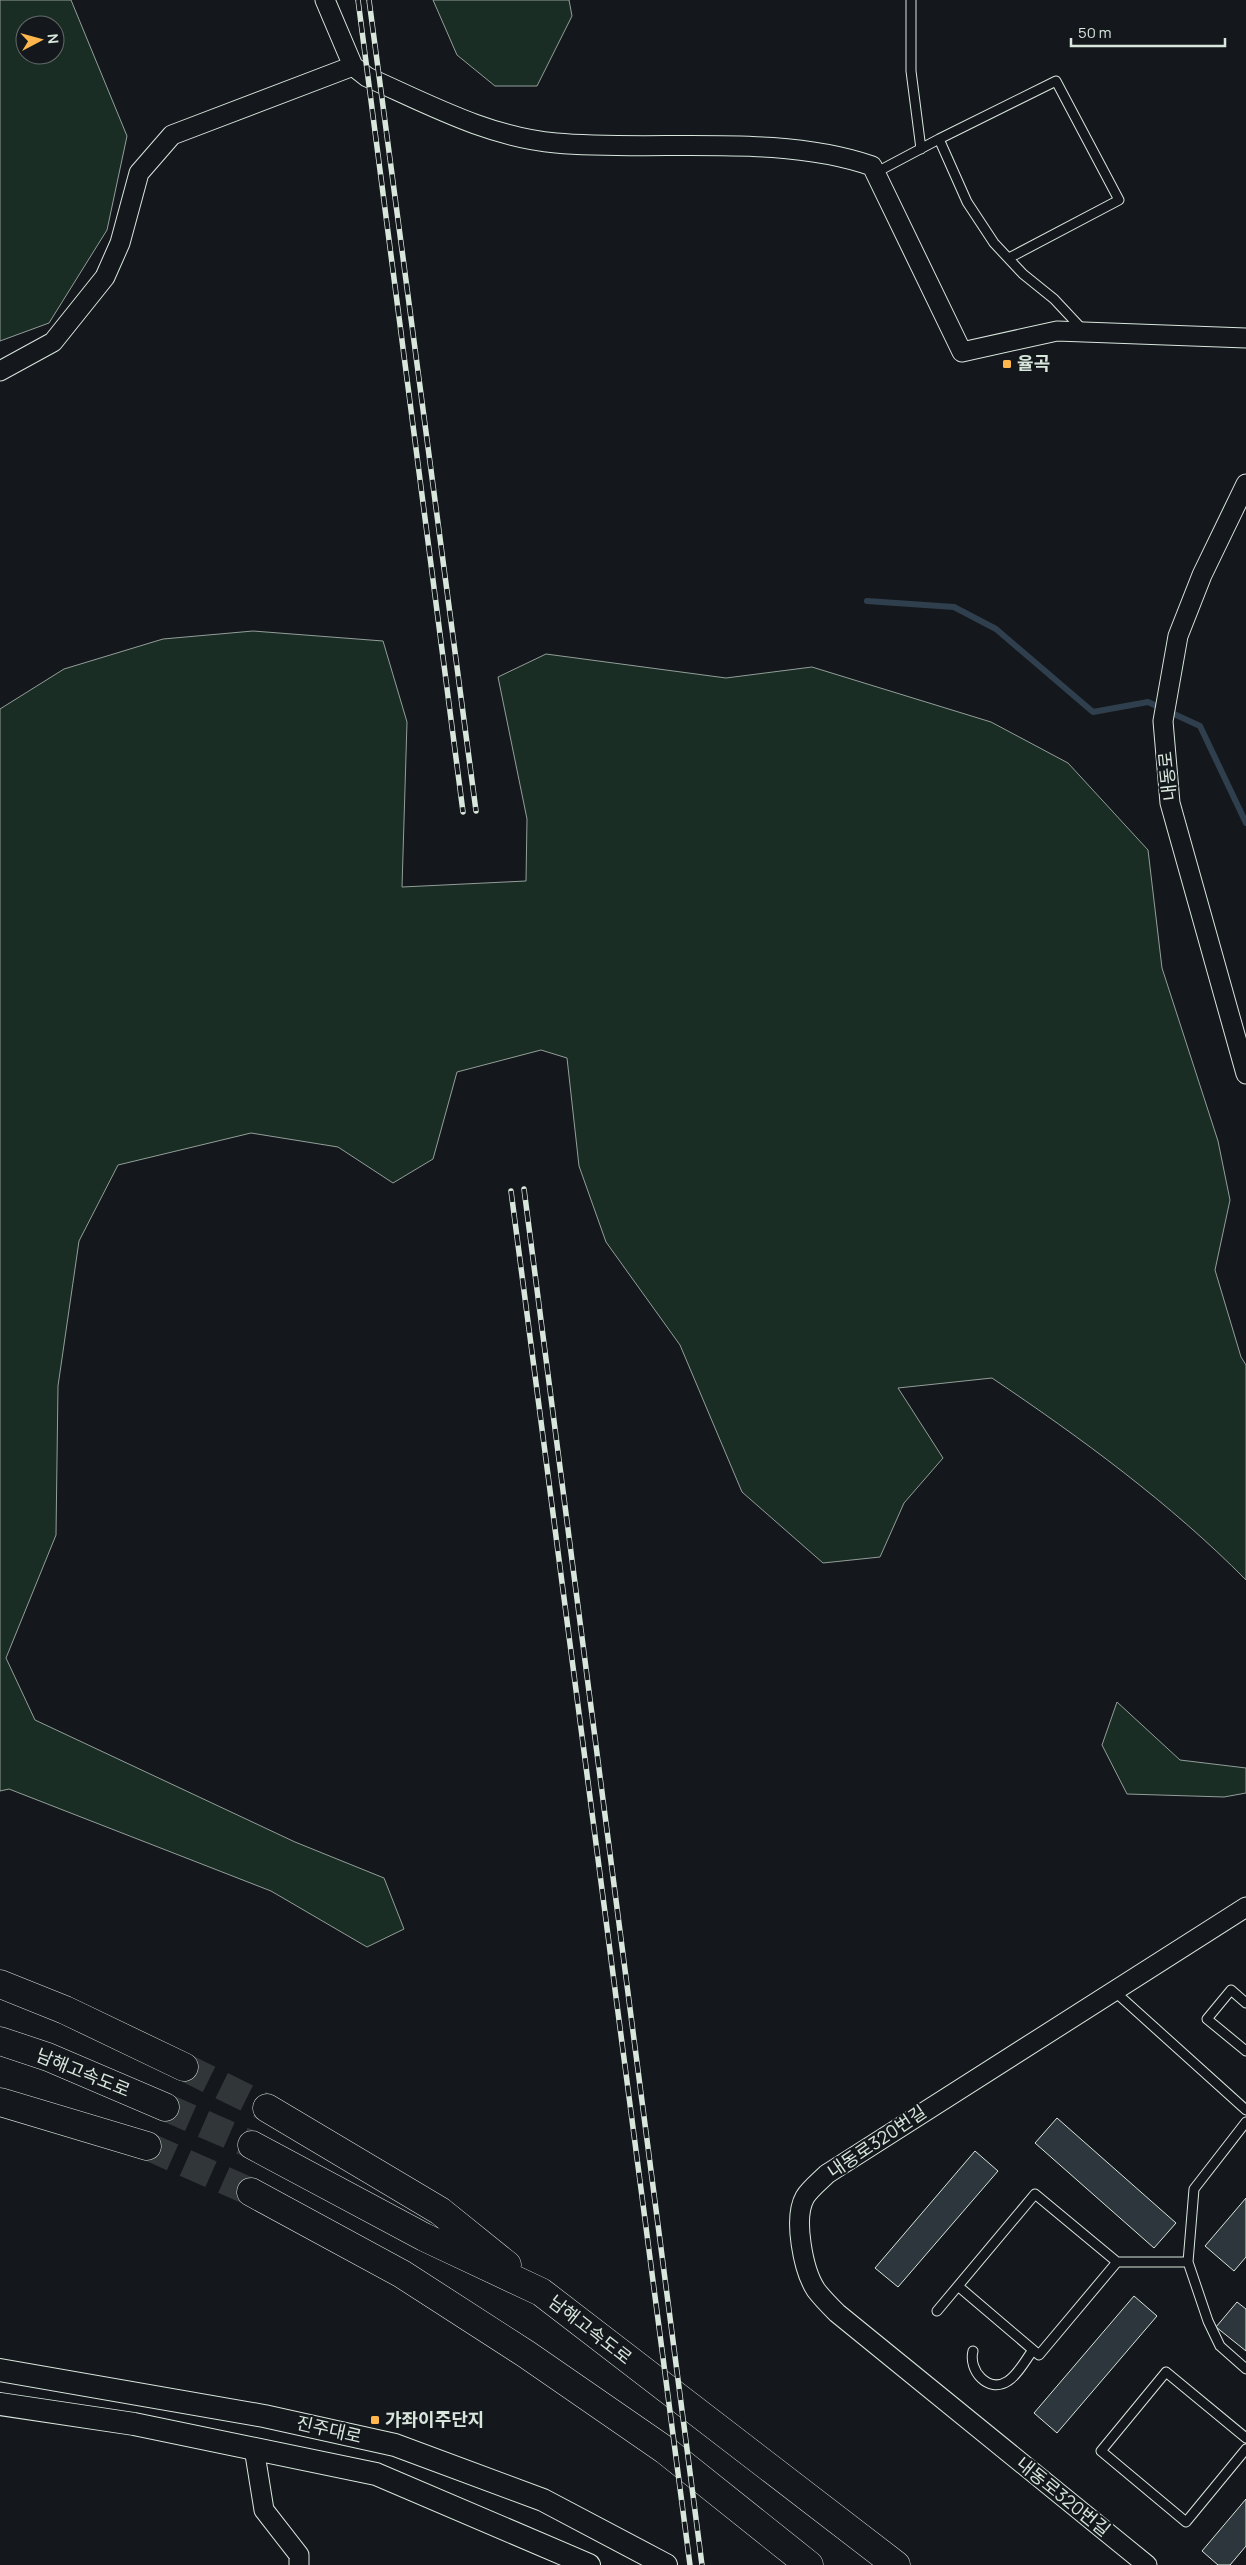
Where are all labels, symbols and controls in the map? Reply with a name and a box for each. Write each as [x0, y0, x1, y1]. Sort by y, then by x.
north arrow [15, 15, 65, 65]
scale bar [1071, 15, 1225, 47]
text: 50 m [1078, 22, 1112, 43]
text: N [43, 33, 63, 45]
place label: 율곡 [1017, 351, 1050, 375]
marker: 율곡 [1001, 358, 1013, 370]
street label: 내동로 [1152, 750, 1182, 802]
street label: 남해고속도로 [33, 2042, 134, 2102]
street label: 내동로320번길 [822, 2099, 930, 2183]
street label: 남해고속도로 [544, 2289, 637, 2369]
place label: 가좌이주단지 [385, 2407, 484, 2431]
street label: 진주대로 [294, 2410, 364, 2448]
marker: 가좌이주단지 [369, 2414, 381, 2426]
street label: 내동로320번길 [1012, 2451, 1115, 2541]

